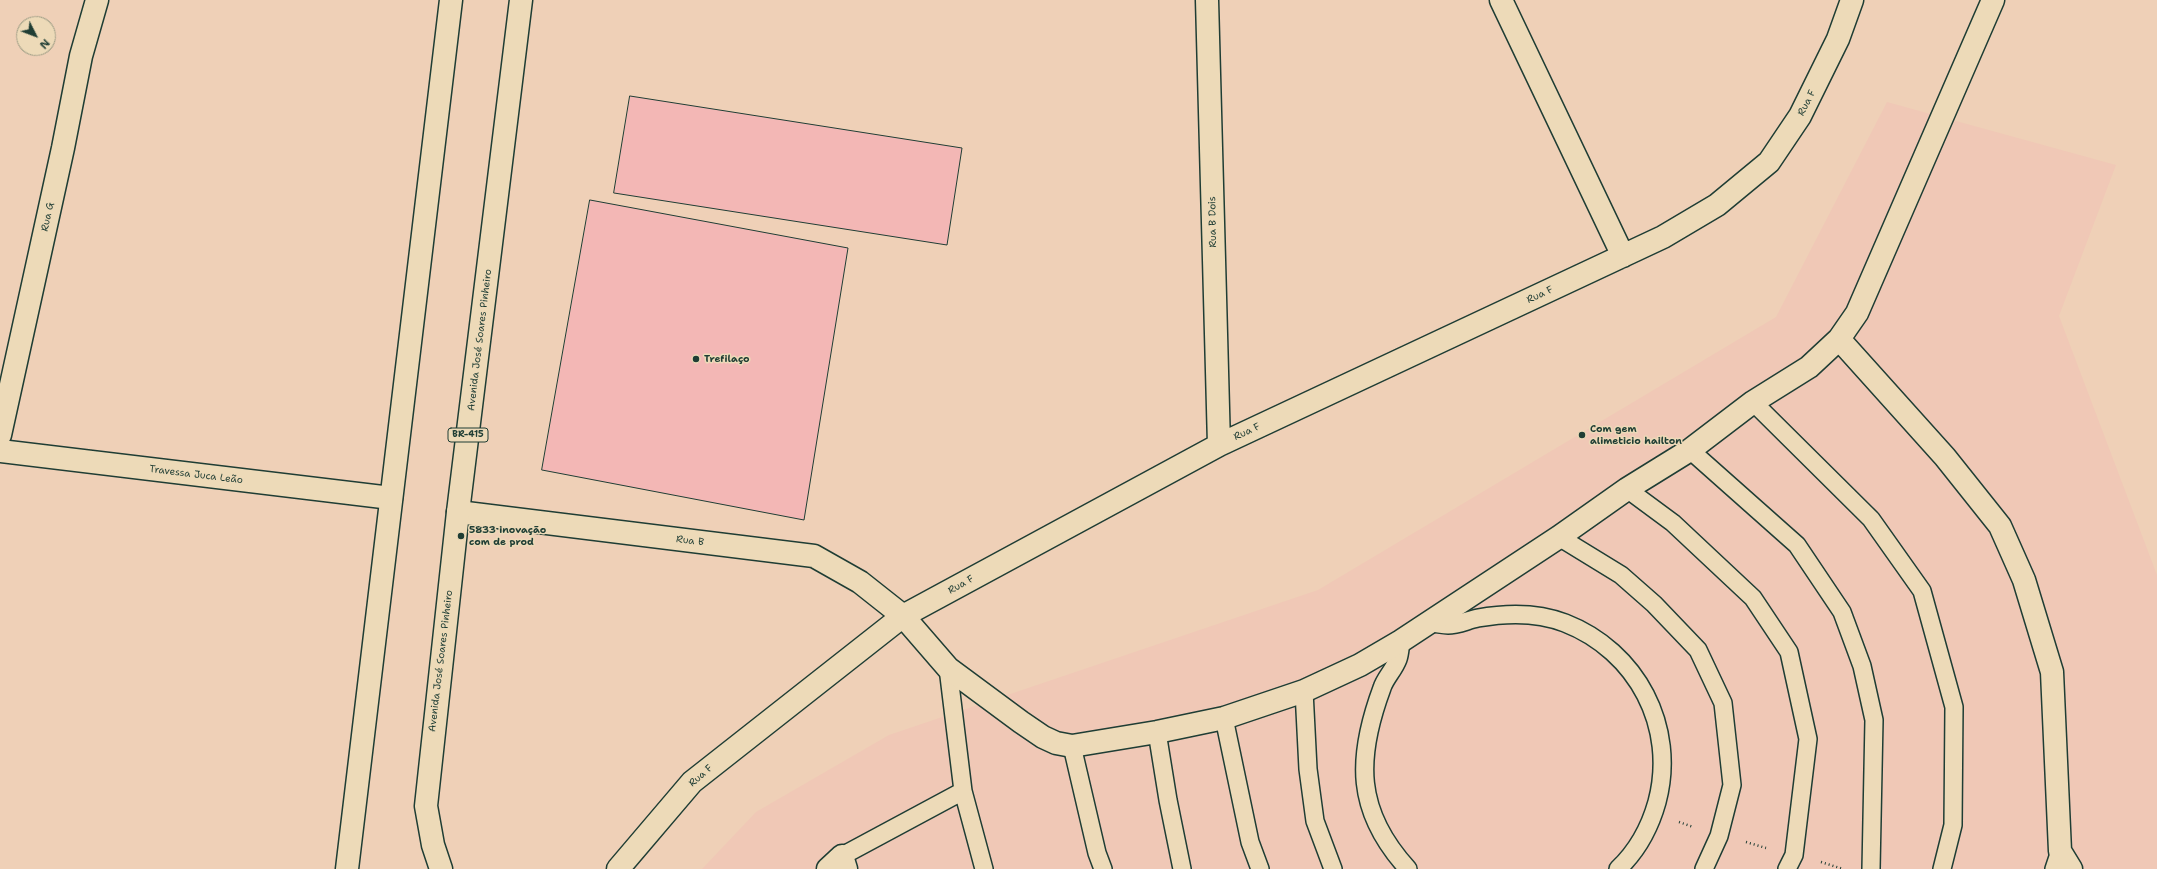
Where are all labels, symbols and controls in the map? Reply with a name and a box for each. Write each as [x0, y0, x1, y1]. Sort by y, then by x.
north arrow [16, 16, 56, 56]
text: N [36, 35, 53, 52]
street label: Rua F [1795, 88, 1819, 118]
street label: Rua B Dois [1207, 196, 1219, 248]
street label: Rua G [39, 201, 57, 233]
street label: Avenida José Soares Pinheiro [465, 268, 495, 412]
street label: Rua F [1525, 284, 1555, 306]
place label: Trefilaço [704, 353, 750, 365]
marker: Trefilaço [691, 354, 701, 364]
street label: Rua F [1232, 421, 1262, 443]
place label: Com gem alimeticio hailton [1590, 423, 1682, 446]
road number: BR-415 [448, 428, 488, 442]
marker: Com gem alimeticio hailton [1577, 430, 1587, 440]
street label: Travessa Juca Leão [149, 463, 243, 487]
place label: 5833 inovação com de prod [469, 524, 546, 548]
marker: 5833 inovação com de prod [456, 531, 466, 541]
street label: Rua B [675, 533, 705, 549]
street label: Rua F [946, 573, 976, 597]
street label: Avenida José Soares Pinheiro [426, 589, 456, 733]
street label: Rua F [687, 762, 715, 790]

